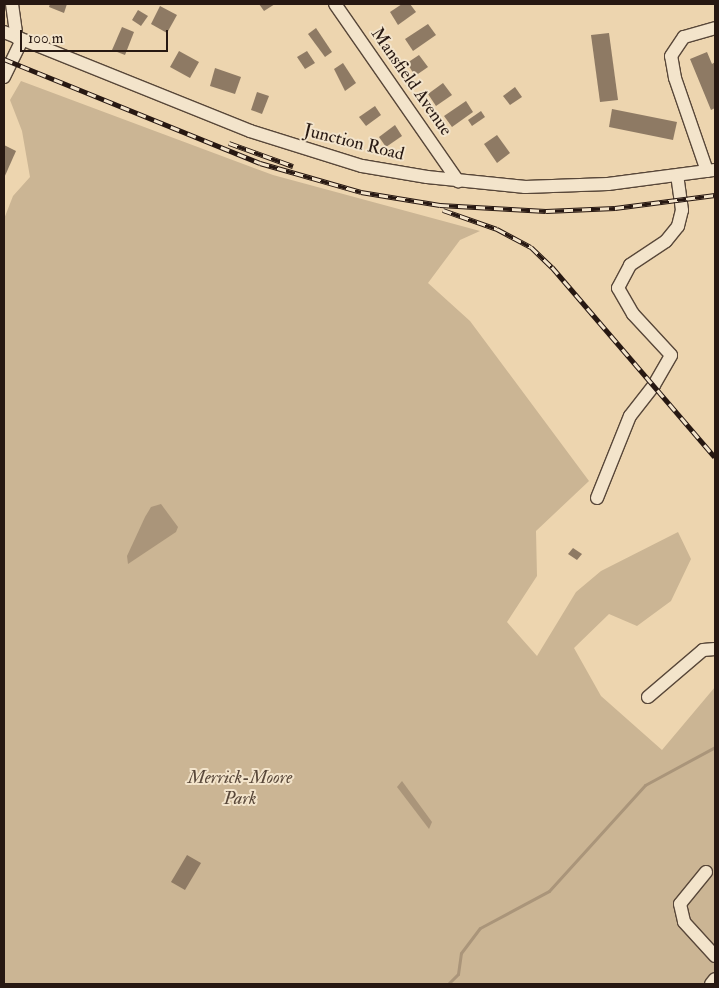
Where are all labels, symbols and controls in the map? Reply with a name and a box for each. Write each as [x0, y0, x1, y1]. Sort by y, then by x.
scale bar [22, 20, 170, 52]
street label: Mansfield Avenue [366, 24, 456, 140]
text: 100 m [28, 29, 63, 48]
street label: Junction Road [302, 120, 406, 166]
park label: Merrick-Moore Park [188, 768, 292, 811]

